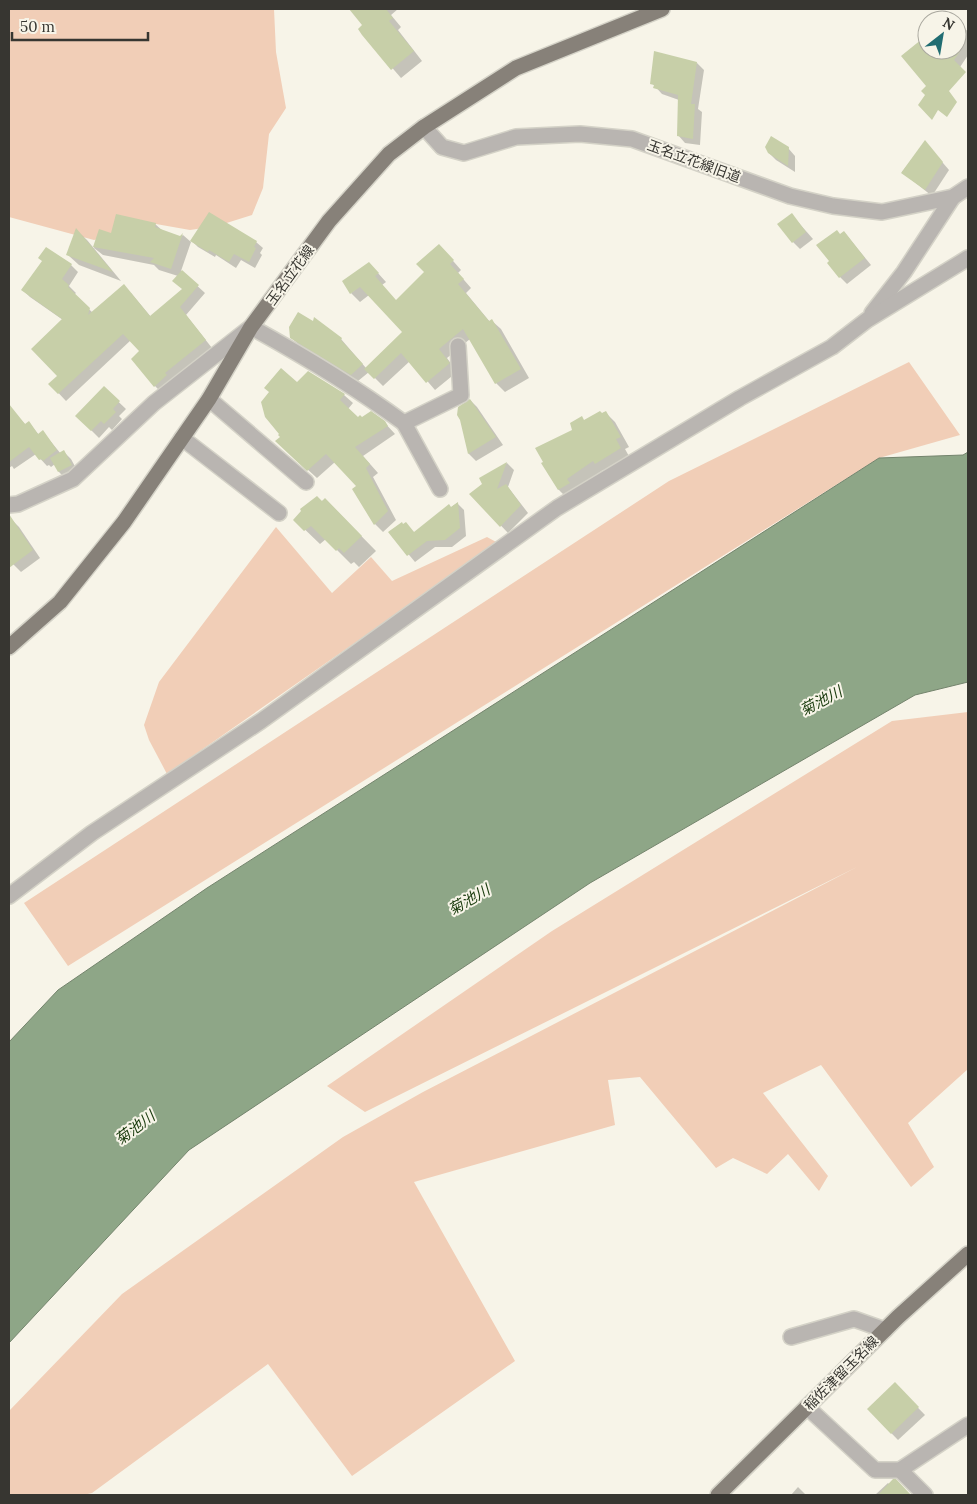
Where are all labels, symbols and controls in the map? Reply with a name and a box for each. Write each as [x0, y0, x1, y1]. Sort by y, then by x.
scale bar [12, 10, 149, 42]
north arrow [917, 10, 967, 60]
text: N [939, 13, 958, 34]
text: 50 m [20, 17, 55, 36]
street label: 玉名立花線旧道 [645, 136, 743, 186]
street label: 玉名立花線 [262, 241, 318, 309]
water label: 菊池川 [796, 681, 847, 720]
water label: 菊池川 [445, 879, 495, 919]
water label: 菊池川 [111, 1105, 160, 1149]
street label: 稲佐津留玉名線 [800, 1332, 882, 1414]

